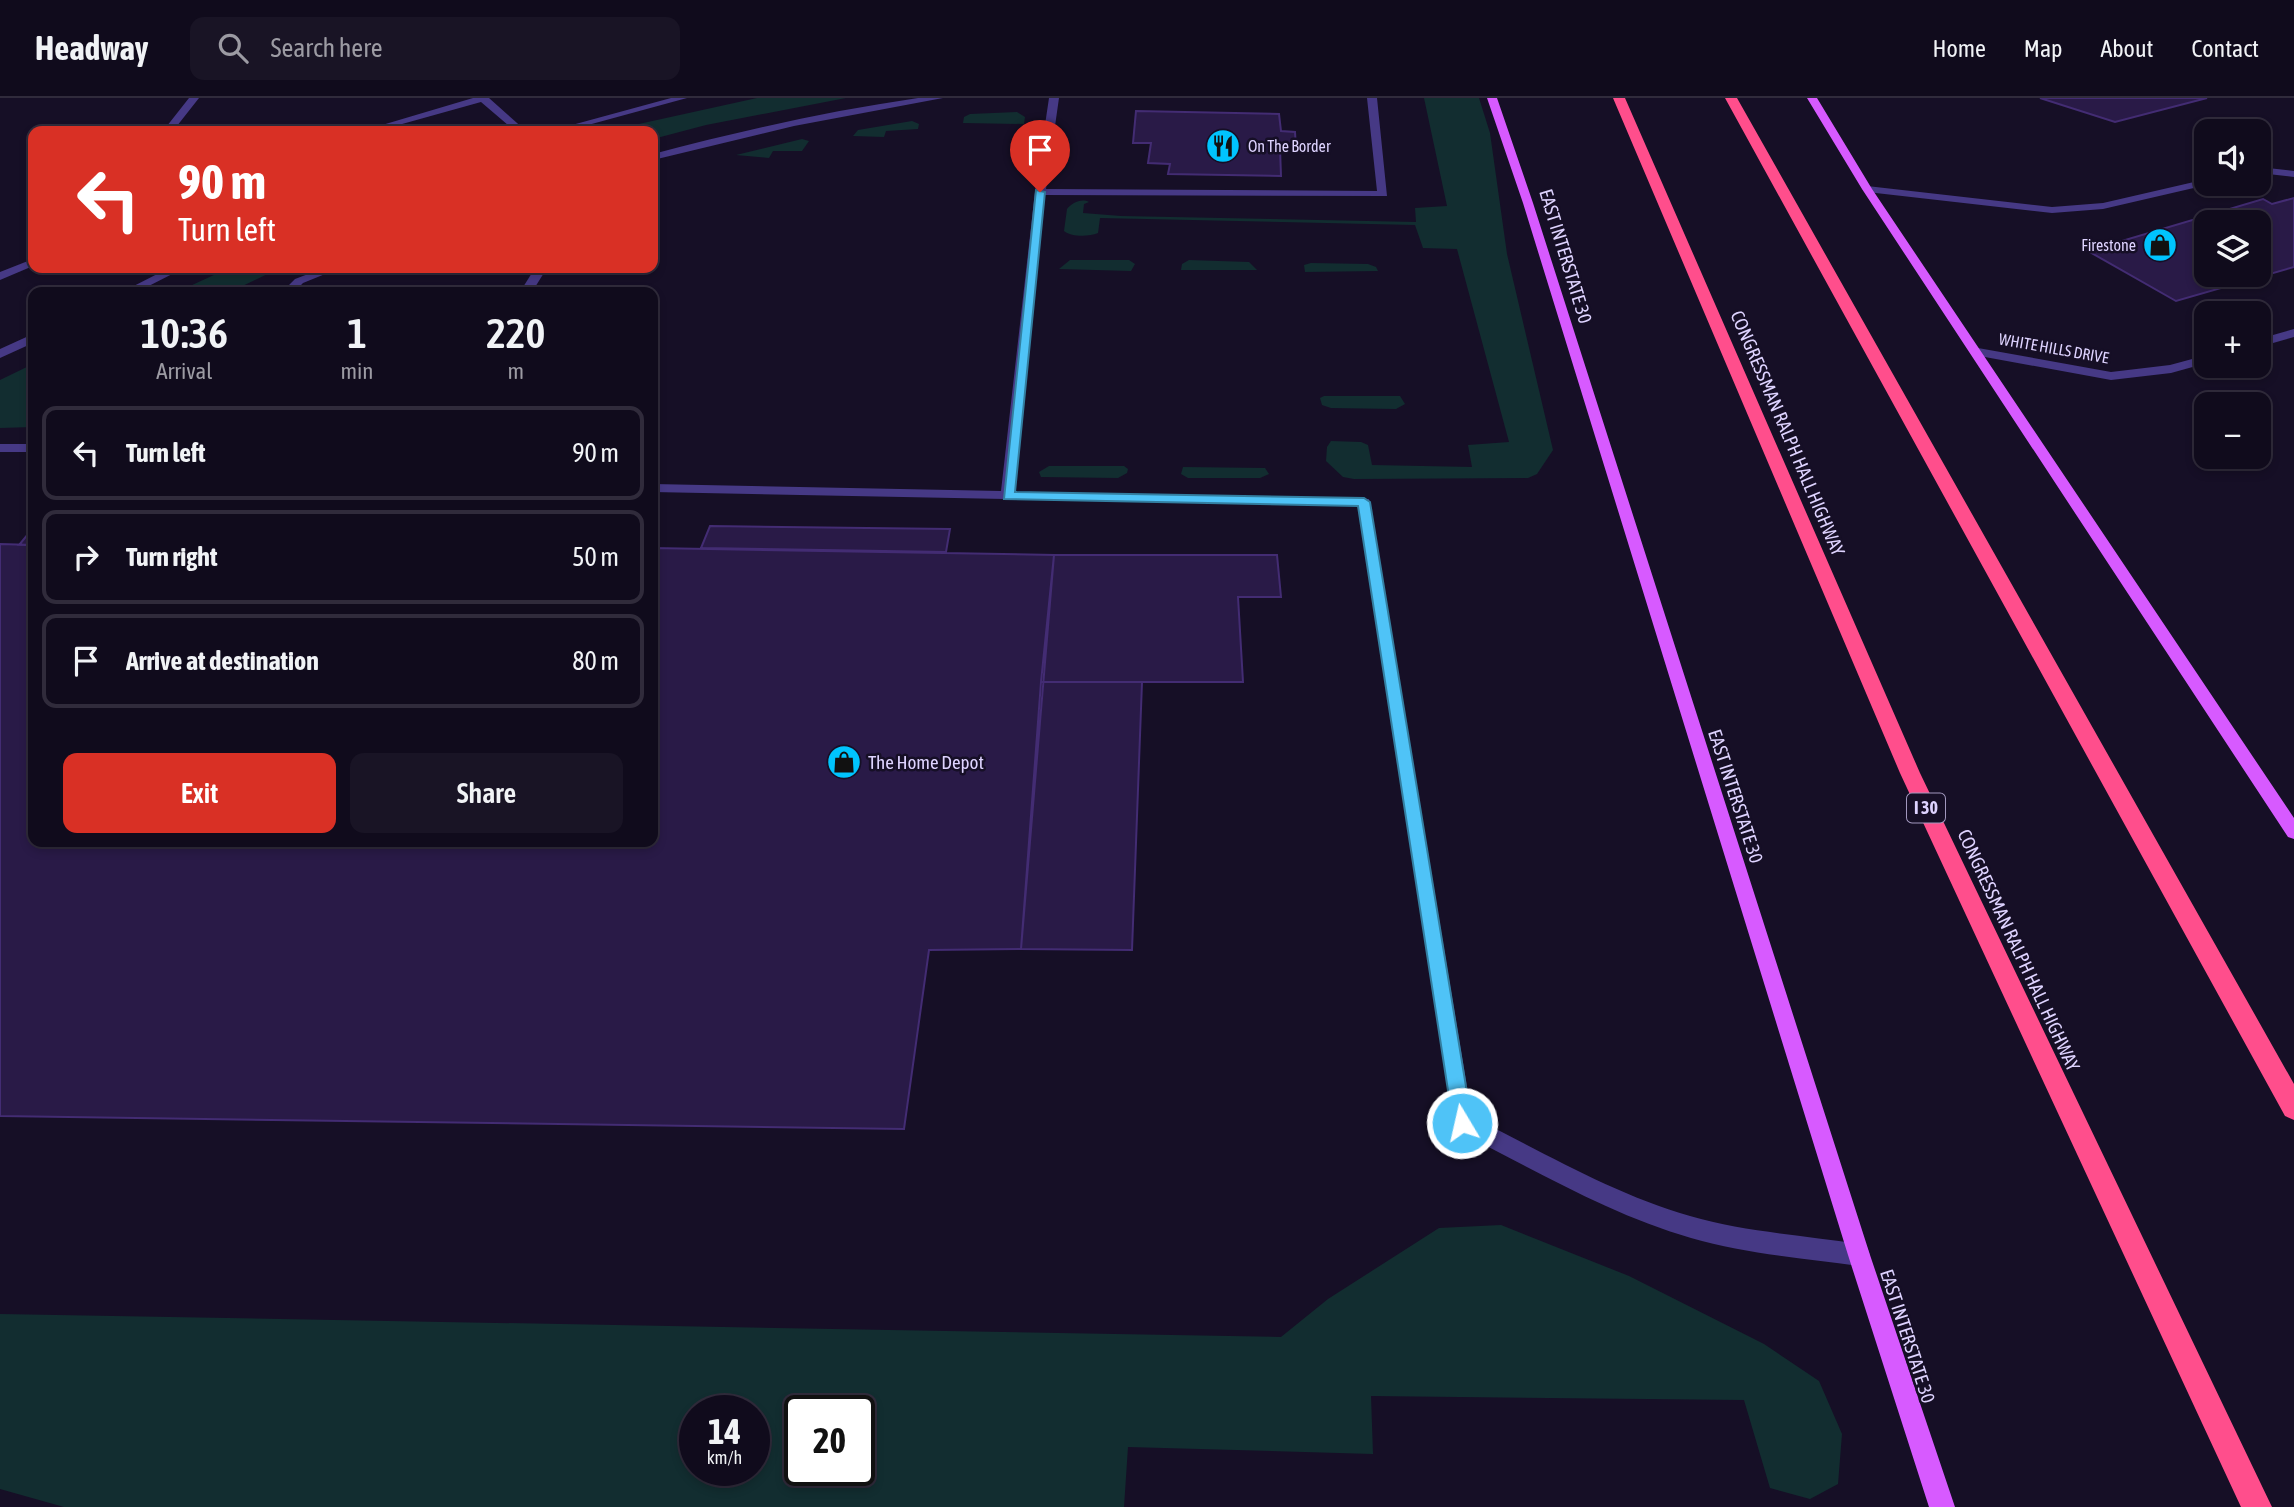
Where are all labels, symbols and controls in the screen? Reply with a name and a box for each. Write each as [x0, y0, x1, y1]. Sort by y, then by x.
search box [190, 17, 680, 80]
text: Headway [35, 29, 148, 67]
icon: search [214, 29, 252, 67]
text: Search here [270, 33, 383, 63]
text: Home [1932, 35, 1986, 62]
text: Map [2024, 35, 2062, 62]
text: About [2100, 35, 2153, 62]
text: Contact [2191, 35, 2259, 62]
map controls [2194, 119, 2271, 469]
button: sound [2194, 119, 2271, 196]
pin [1010, 120, 1070, 192]
restaurant icon: On The Border [1204, 127, 1242, 165]
icon: arrive [1021, 131, 1059, 169]
place label: On The Border [1248, 137, 1331, 155]
text: 90 m [178, 153, 266, 209]
icon: left [63, 154, 154, 245]
street label: EAST INTERSTATE 30 [1535, 186, 1597, 326]
button: layers [2194, 210, 2271, 287]
text: Turn left [178, 211, 276, 248]
shop icon: Firestone [2141, 226, 2179, 264]
place label: Firestone [2081, 236, 2136, 254]
button: + [2194, 301, 2271, 378]
street label: CONGRESSMAN RALPH HALL HIGHWAY [1726, 307, 1850, 559]
text: 10:36 [141, 309, 228, 357]
text: 1 [347, 309, 367, 357]
text: 220 [486, 309, 545, 357]
street label: WHITE HILLS DRIVE [1998, 329, 2111, 367]
text: Arrival [156, 358, 212, 384]
text: min [341, 358, 374, 384]
text: m [507, 358, 524, 384]
button: − [2194, 392, 2271, 469]
icon: left [67, 434, 105, 472]
text: Turn left [126, 438, 206, 468]
text: 90 m [572, 438, 619, 468]
icon: right [67, 538, 105, 576]
text: Turn right [126, 542, 217, 572]
text: 50 m [572, 542, 619, 572]
icon: arrive [67, 642, 105, 680]
text: Arrive at destination [126, 646, 319, 676]
text: 80 m [572, 646, 619, 676]
street label: EAST INTERSTATE 30 [1704, 726, 1768, 866]
shop icon: The Home Depot [825, 743, 863, 781]
place label: The Home Depot [868, 751, 984, 773]
button: Exit [63, 753, 336, 833]
button: Share [350, 753, 623, 833]
road number: I 30 [1907, 794, 1945, 822]
street label: CONGRESSMAN RALPH HALL HIGHWAY [1953, 826, 2085, 1075]
position arrow [1425, 1086, 1499, 1160]
street label: EAST INTERSTATE 30 [1876, 1266, 1940, 1406]
speed limit sign: 20 [784, 1395, 875, 1486]
text: 14 [708, 1411, 741, 1451]
text: km/h [707, 1447, 742, 1468]

